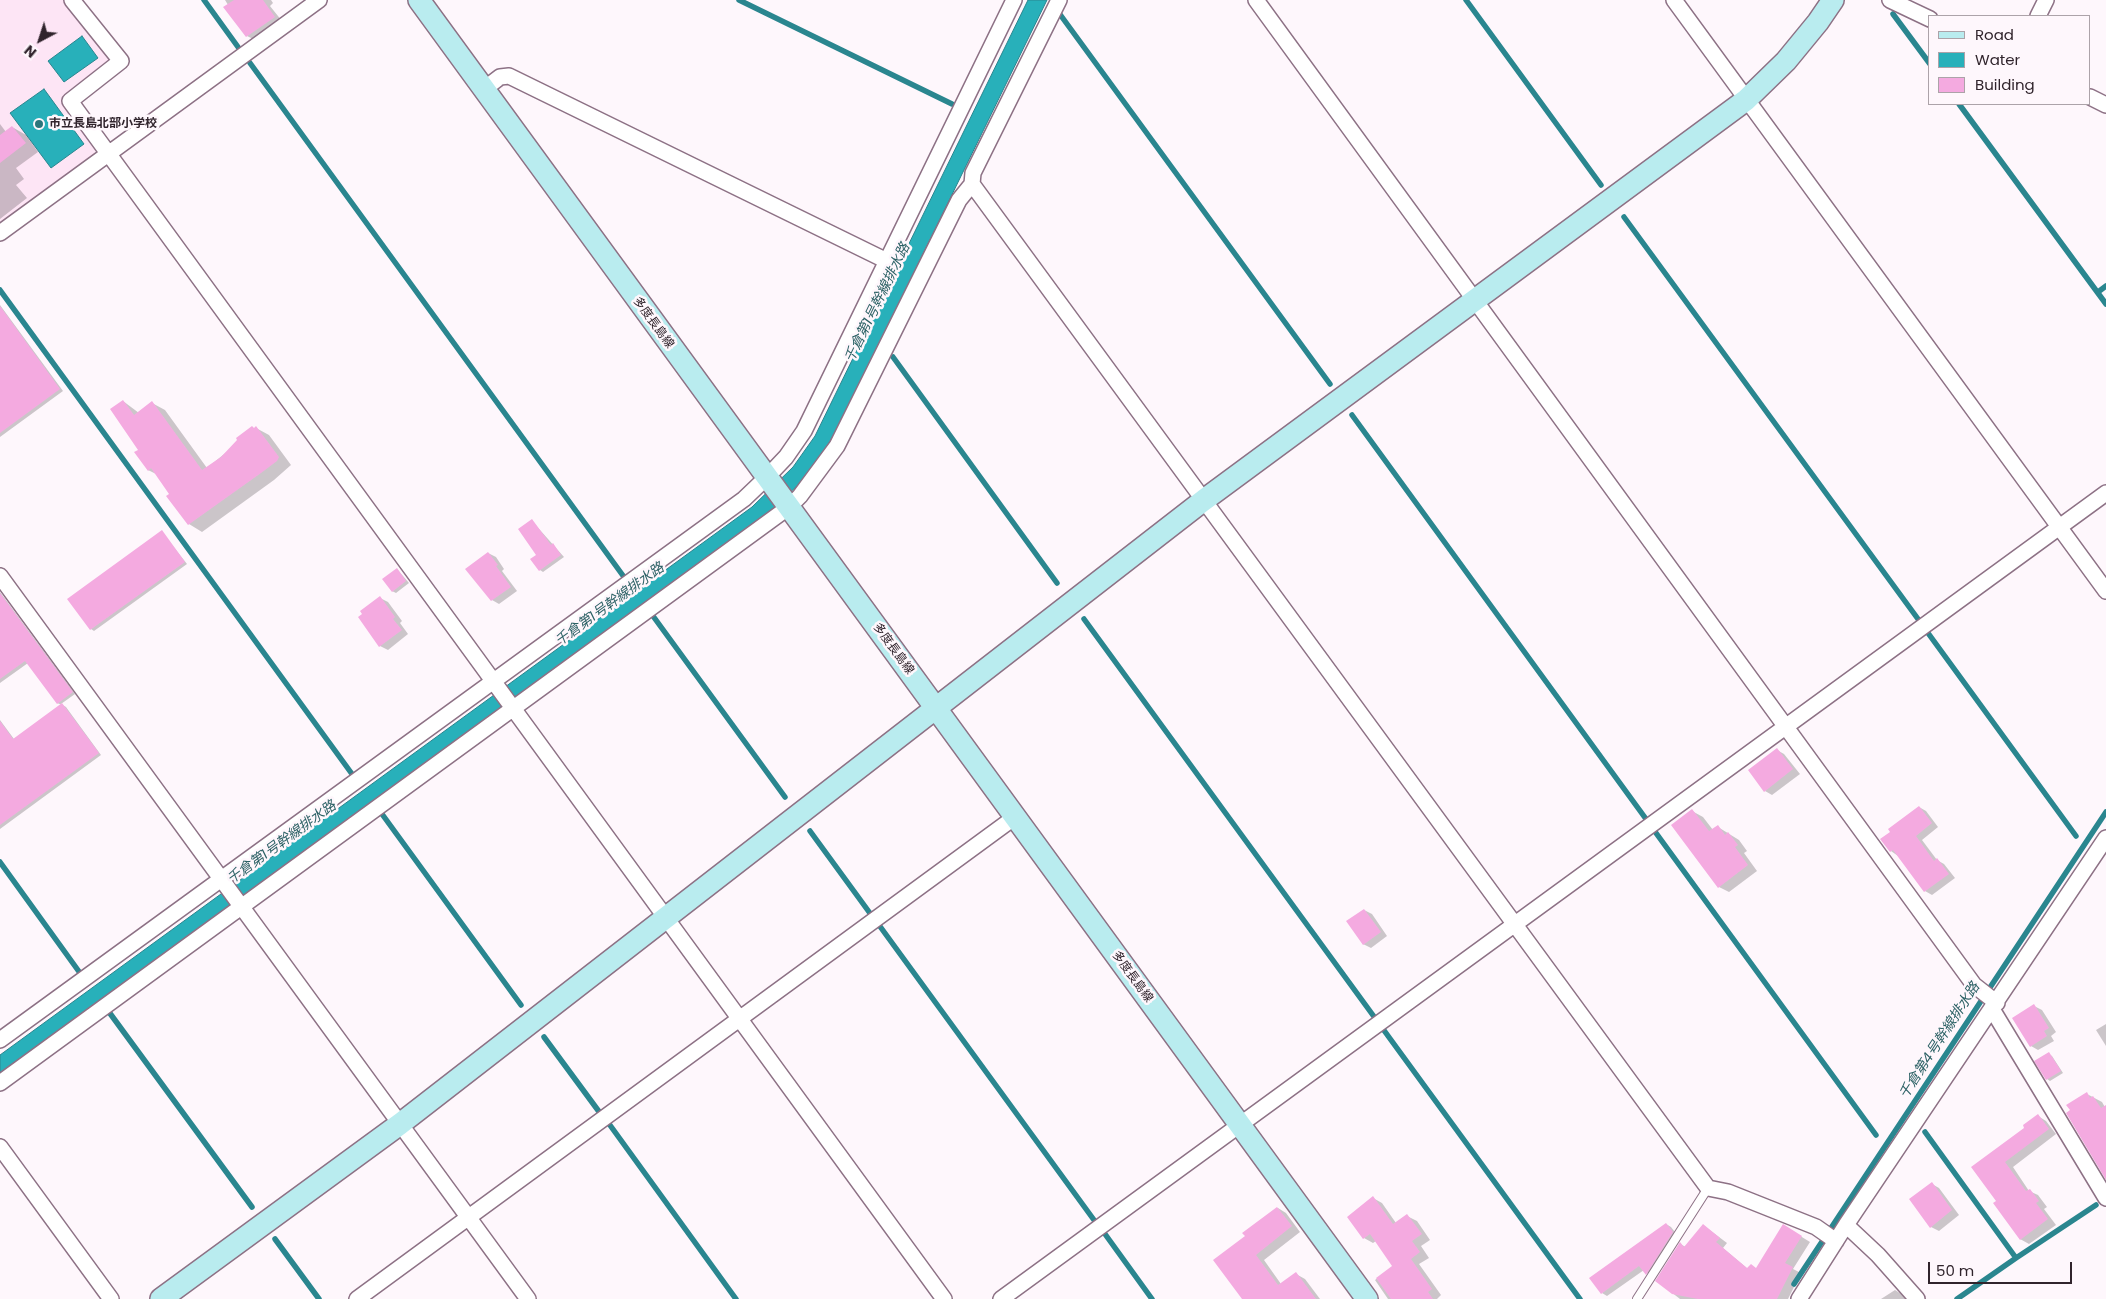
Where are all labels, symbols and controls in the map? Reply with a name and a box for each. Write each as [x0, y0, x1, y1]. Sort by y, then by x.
north arrow [15, 15, 65, 65]
legend [1928, 15, 2091, 105]
text: Road [1975, 24, 2014, 45]
text: N [20, 40, 41, 63]
text: Water [1975, 49, 2020, 70]
text: Building [1975, 74, 2035, 95]
place label: 市立長島北部小学校 [49, 117, 157, 131]
marker: 市立長島北部小学校 [33, 118, 45, 130]
water label: 千倉第1号幹線排水路 [842, 241, 914, 365]
street label: 多度長島線 [630, 294, 676, 352]
water label: 千倉第1号幹線排水路 [552, 560, 668, 650]
street label: 多度長島線 [870, 620, 916, 678]
water label: 千倉第1号幹線排水路 [224, 798, 340, 888]
street label: 多度長島線 [1109, 948, 1155, 1006]
water label: 千倉第4号幹線排水路 [1896, 980, 1984, 1102]
scale bar [1931, 1252, 2075, 1284]
text: 50 m [1936, 1260, 1974, 1281]

